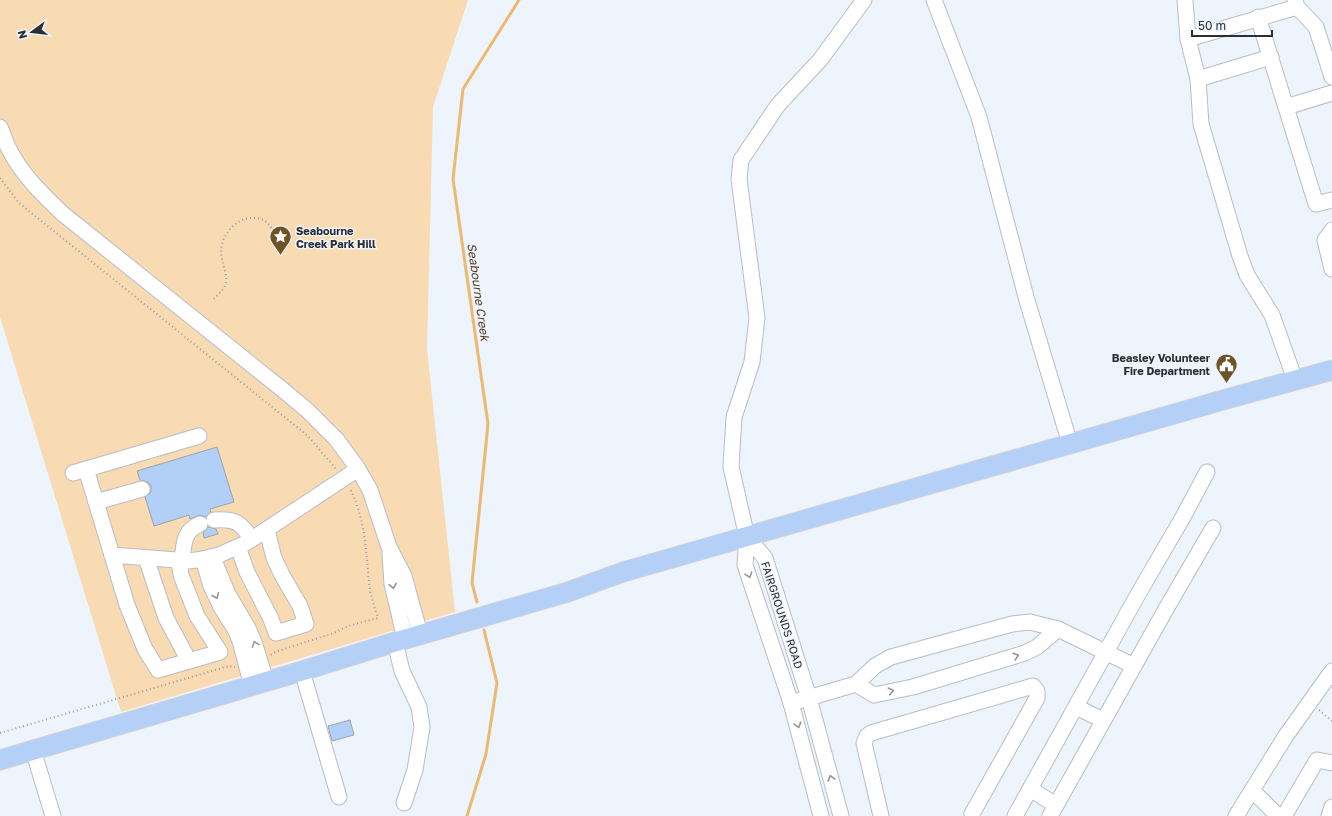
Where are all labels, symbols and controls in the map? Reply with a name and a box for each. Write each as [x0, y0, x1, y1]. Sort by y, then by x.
north arrow [12, 12, 52, 52]
scale bar [1192, 12, 1272, 38]
text: 50 m [1198, 18, 1226, 33]
text: N [14, 29, 29, 40]
place icon: Seabourne Creek Park Hill [267, 224, 293, 257]
place label: Seabourne Creek Park Hill [296, 224, 376, 250]
water label: Seabourne Creek [464, 242, 493, 343]
place label: Beasley Volunteer Fire Department [1112, 351, 1211, 377]
public building icon: Beasley Volunteer Fire Department [1213, 351, 1239, 384]
street label: FAIRGROUNDS ROAD [759, 560, 806, 670]
one-way arrow [744, 572, 752, 579]
one-way arrow [388, 583, 396, 589]
one-way arrow [211, 592, 219, 600]
one-way arrow [251, 641, 259, 648]
one-way arrow [1013, 652, 1020, 661]
one-way arrow [888, 688, 894, 696]
one-way arrow [793, 722, 801, 729]
one-way arrow [827, 775, 836, 782]

